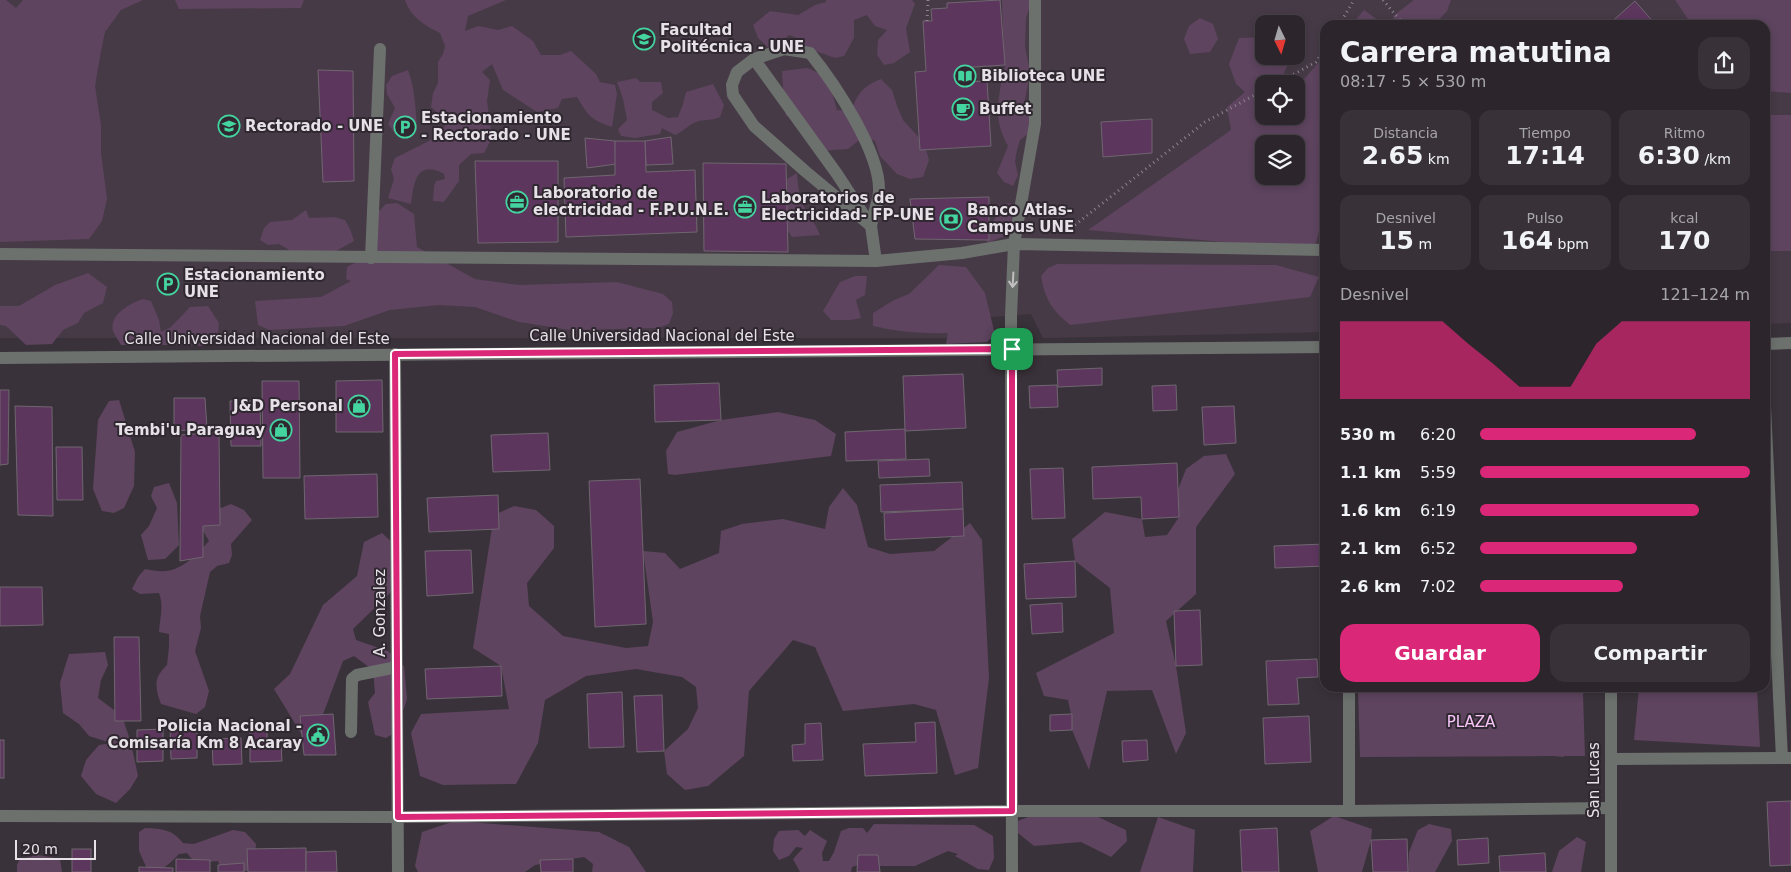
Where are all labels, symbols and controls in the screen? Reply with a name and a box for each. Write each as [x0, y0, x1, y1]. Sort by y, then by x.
north arrow [1255, 15, 1305, 65]
map controls [1255, 15, 1305, 185]
place label: Facultad Politécnica - UNE [660, 21, 804, 56]
school or university icon: Facultad Politécnica - UNE [632, 27, 656, 51]
text: Carrera matutina [1340, 36, 1612, 69]
button: share [1698, 37, 1750, 89]
library icon: Biblioteca UNE [953, 64, 977, 88]
place label: Biblioteca UNE [981, 67, 1105, 85]
text: 08:17 · 5 × 530 m [1340, 72, 1486, 91]
button: locate [1255, 75, 1305, 125]
cafe icon: Buffet [951, 97, 975, 121]
place label: Buffet [979, 100, 1032, 118]
place label: Estacionamiento - Rectorado - UNE [421, 109, 571, 144]
school or university icon: Rectorado - UNE [217, 114, 241, 138]
parking icon: Estacionamiento - Rectorado - UNE [393, 115, 417, 139]
place label: Rectorado - UNE [245, 117, 383, 135]
text: Distancia [1373, 125, 1438, 141]
text: Tiempo [1519, 125, 1571, 141]
text: Ritmo [1664, 125, 1705, 141]
button: layers [1255, 135, 1305, 185]
text: 2.65 [1362, 141, 1423, 170]
text: 17:14 [1505, 141, 1585, 170]
text: 6:30 [1638, 141, 1700, 170]
text: km [1423, 151, 1450, 167]
text: /km [1700, 151, 1731, 167]
place label: Laboratorio de electricidad - F.P.U.N.E. [533, 184, 729, 219]
place label: Laboratorios de Electricidad- FP-UNE [761, 189, 934, 224]
office icon: Laboratorio de electricidad - F.P.U.N.E. [505, 190, 529, 214]
office icon: Laboratorios de Electricidad- FP-UNE [733, 195, 757, 219]
place label: Banco Atlas- Campus UNE [967, 201, 1074, 236]
bank icon: Banco Atlas- Campus UNE [939, 207, 963, 231]
text: Desnivel [1376, 210, 1436, 226]
text: Pulso [1527, 210, 1563, 226]
text: kcal [1670, 210, 1698, 226]
text: 15 [1379, 226, 1414, 255]
text: 164 [1501, 226, 1553, 255]
text: 170 [1658, 226, 1710, 255]
text: m [1414, 236, 1432, 252]
text: bpm [1553, 236, 1589, 252]
place label: Estacionamiento UNE [184, 266, 325, 301]
parking icon: Estacionamiento UNE [156, 272, 180, 296]
one-way arrow [1008, 272, 1017, 288]
text: Desnivel [1340, 285, 1409, 304]
text: 121–124 m [1660, 285, 1750, 304]
street label: Calle Universidad Nacional del Este [529, 327, 795, 345]
pin [991, 328, 1033, 370]
street label: Calle Universidad Nacional del Este [124, 330, 390, 348]
icon: arrive [998, 335, 1026, 363]
shop icon: J&D Personal [347, 394, 371, 418]
place label: J&D Personal [232, 397, 343, 415]
shop icon: Tembi'u Paraguay [269, 418, 293, 442]
place label: Tembi'u Paraguay [115, 421, 265, 439]
text: 530 m [1340, 425, 1396, 444]
text: 6:20 [1420, 425, 1456, 444]
text: 1.1 km [1340, 463, 1401, 482]
text: 5:59 [1420, 463, 1456, 482]
text: 1.6 km [1340, 501, 1401, 520]
text: 6:19 [1420, 501, 1456, 520]
text: 2.1 km [1340, 539, 1401, 558]
text: 6:52 [1420, 539, 1456, 558]
street label: A. Gonzalez [371, 569, 389, 657]
text: 2.6 km [1340, 577, 1401, 596]
text: 7:02 [1420, 577, 1456, 596]
button: Guardar [1340, 624, 1540, 682]
button: Compartir [1550, 624, 1750, 682]
park label: PLAZA [1447, 713, 1496, 731]
place label: Policia Nacional - Comisaría Km 8 Acaray [107, 717, 302, 752]
public building icon: Policia Nacional - Comisaría Km 8 Acaray [306, 723, 330, 747]
street label: San Lucas [1585, 742, 1603, 818]
scale bar [15, 837, 96, 860]
text: 20 m [22, 841, 58, 857]

